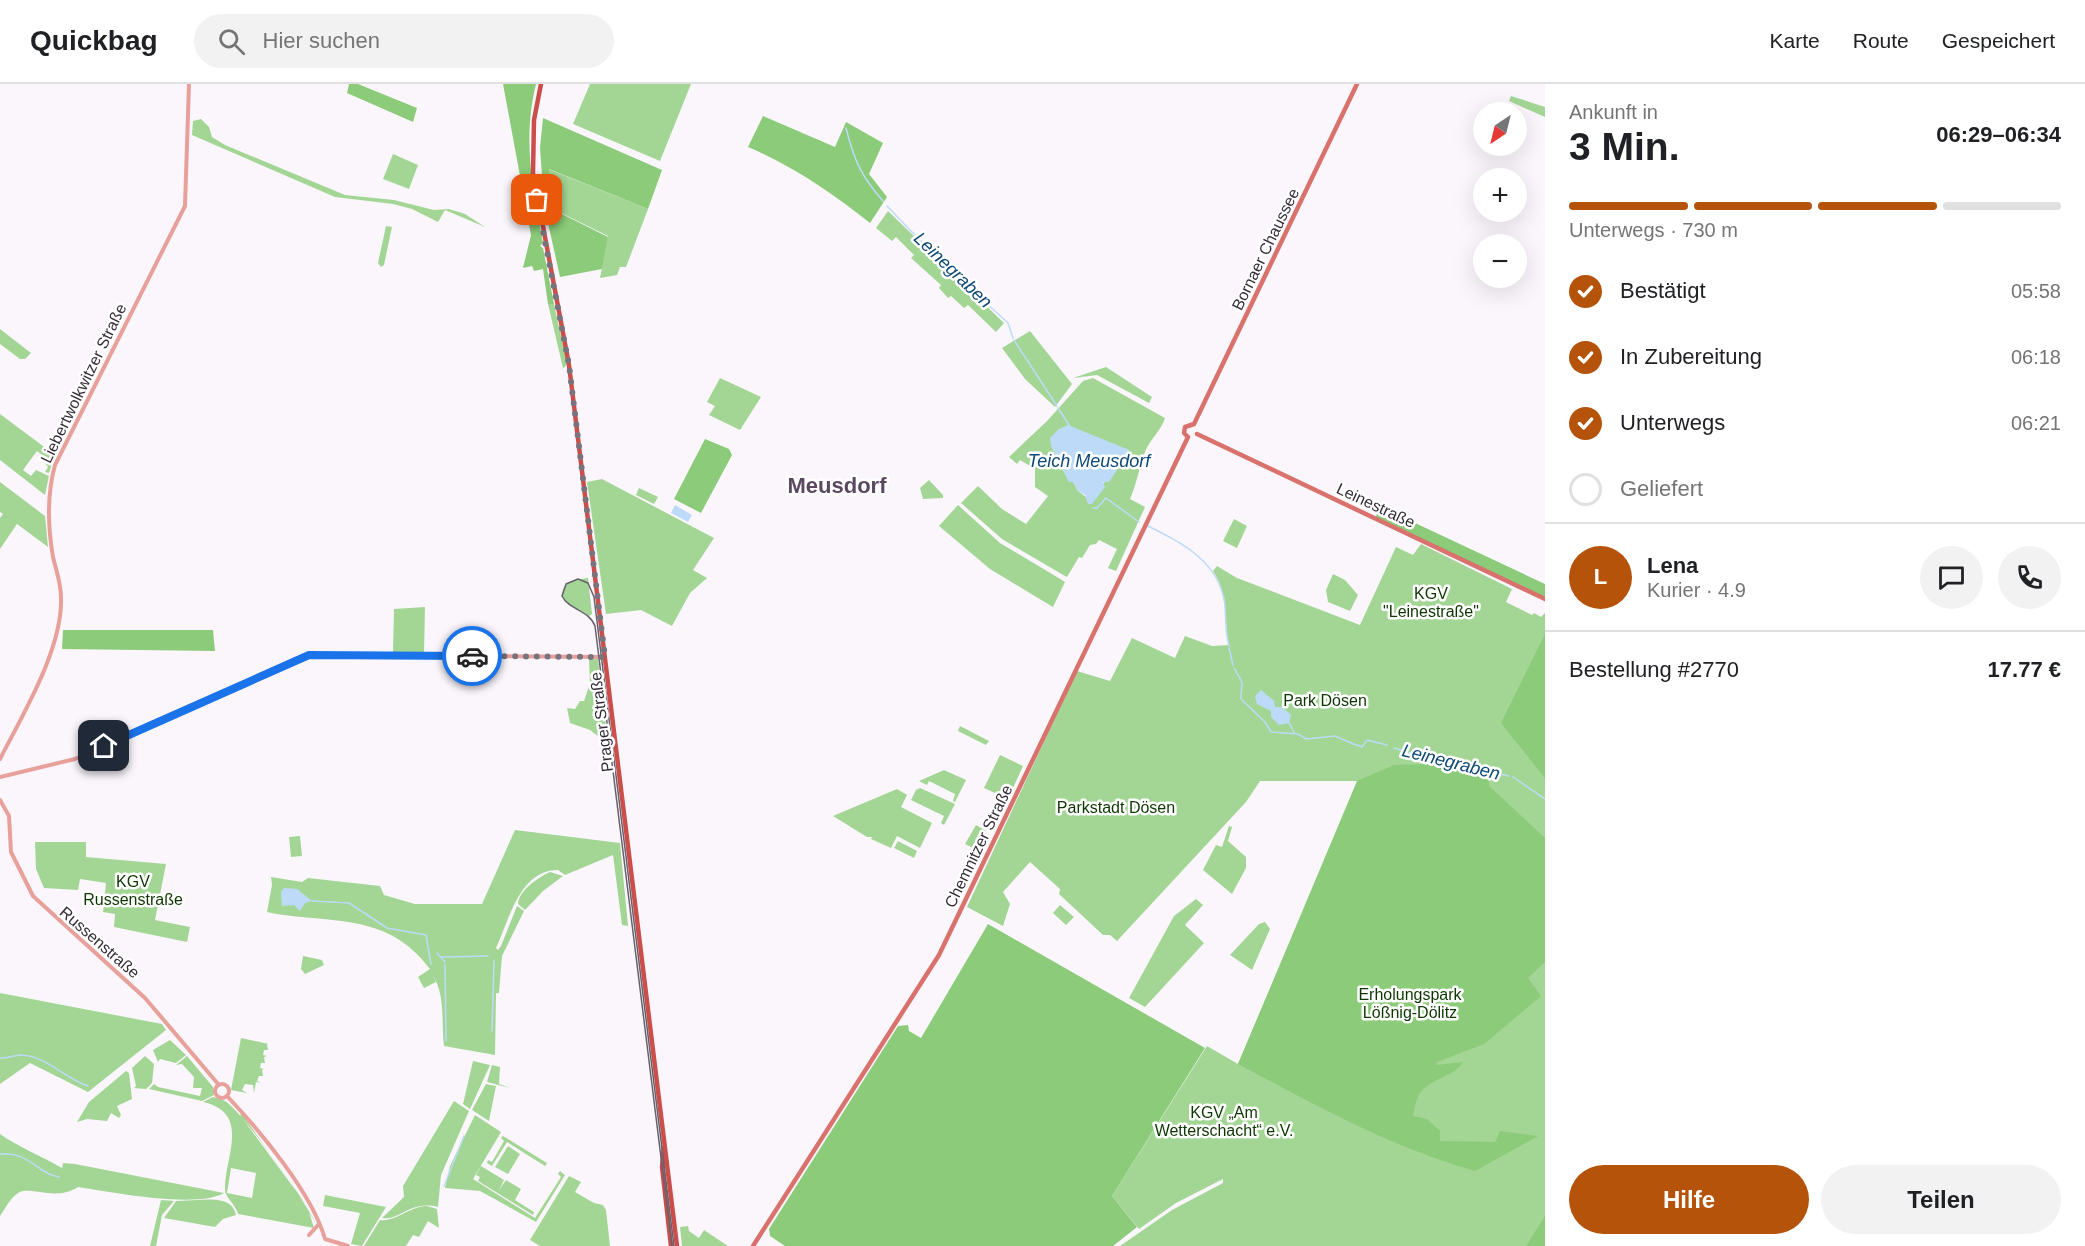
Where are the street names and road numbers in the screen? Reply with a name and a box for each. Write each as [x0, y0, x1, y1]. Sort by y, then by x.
street label: Bornaer Chaussee [1229, 185, 1302, 313]
street label: Liebertwolkwitzer Straße [37, 301, 130, 466]
street label: Leinestraße [1334, 480, 1418, 531]
street label: Prager Straße [587, 671, 616, 773]
street label: Chemnitzer Straße [941, 782, 1016, 910]
street label: Russenstraße [57, 903, 143, 982]

